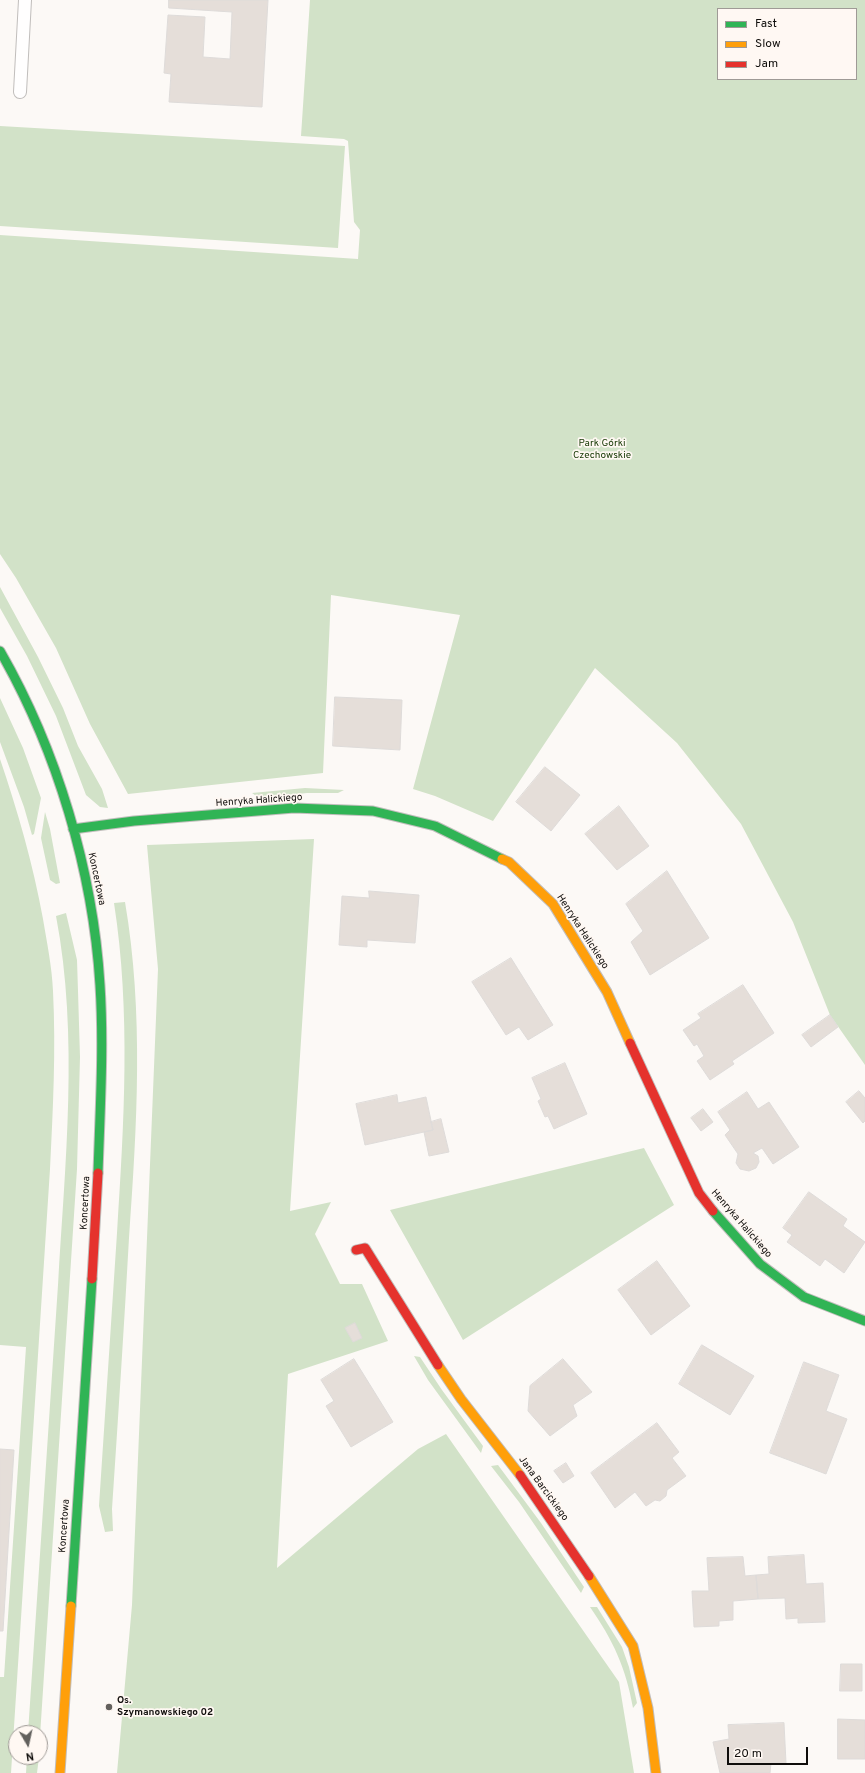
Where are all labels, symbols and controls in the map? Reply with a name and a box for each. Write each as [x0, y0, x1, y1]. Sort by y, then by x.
legend [717, 8, 857, 80]
text: Fast [755, 16, 777, 32]
text: Slow [755, 36, 781, 52]
text: Jam [755, 56, 778, 72]
park label: Park Górki Czechowskie [573, 438, 631, 462]
street label: Henryka Halickiego [215, 792, 303, 810]
street label: Koncertowa [85, 851, 107, 907]
street label: Henryka Halickiego [553, 892, 611, 972]
street label: Koncertowa [79, 1176, 93, 1230]
street label: Henryka Halickiego [708, 1187, 774, 1261]
street label: Jana Barcickiego [516, 1454, 570, 1524]
street label: Koncertowa [57, 1499, 73, 1553]
place label: Os. Szymanowskiego 02 [117, 1695, 213, 1718]
marker: Os. Szymanowskiego 02 [104, 1702, 114, 1712]
north arrow [8, 1725, 48, 1765]
scale bar [729, 1739, 810, 1765]
text: 20 m [734, 1746, 762, 1762]
text: N [25, 1748, 35, 1763]

